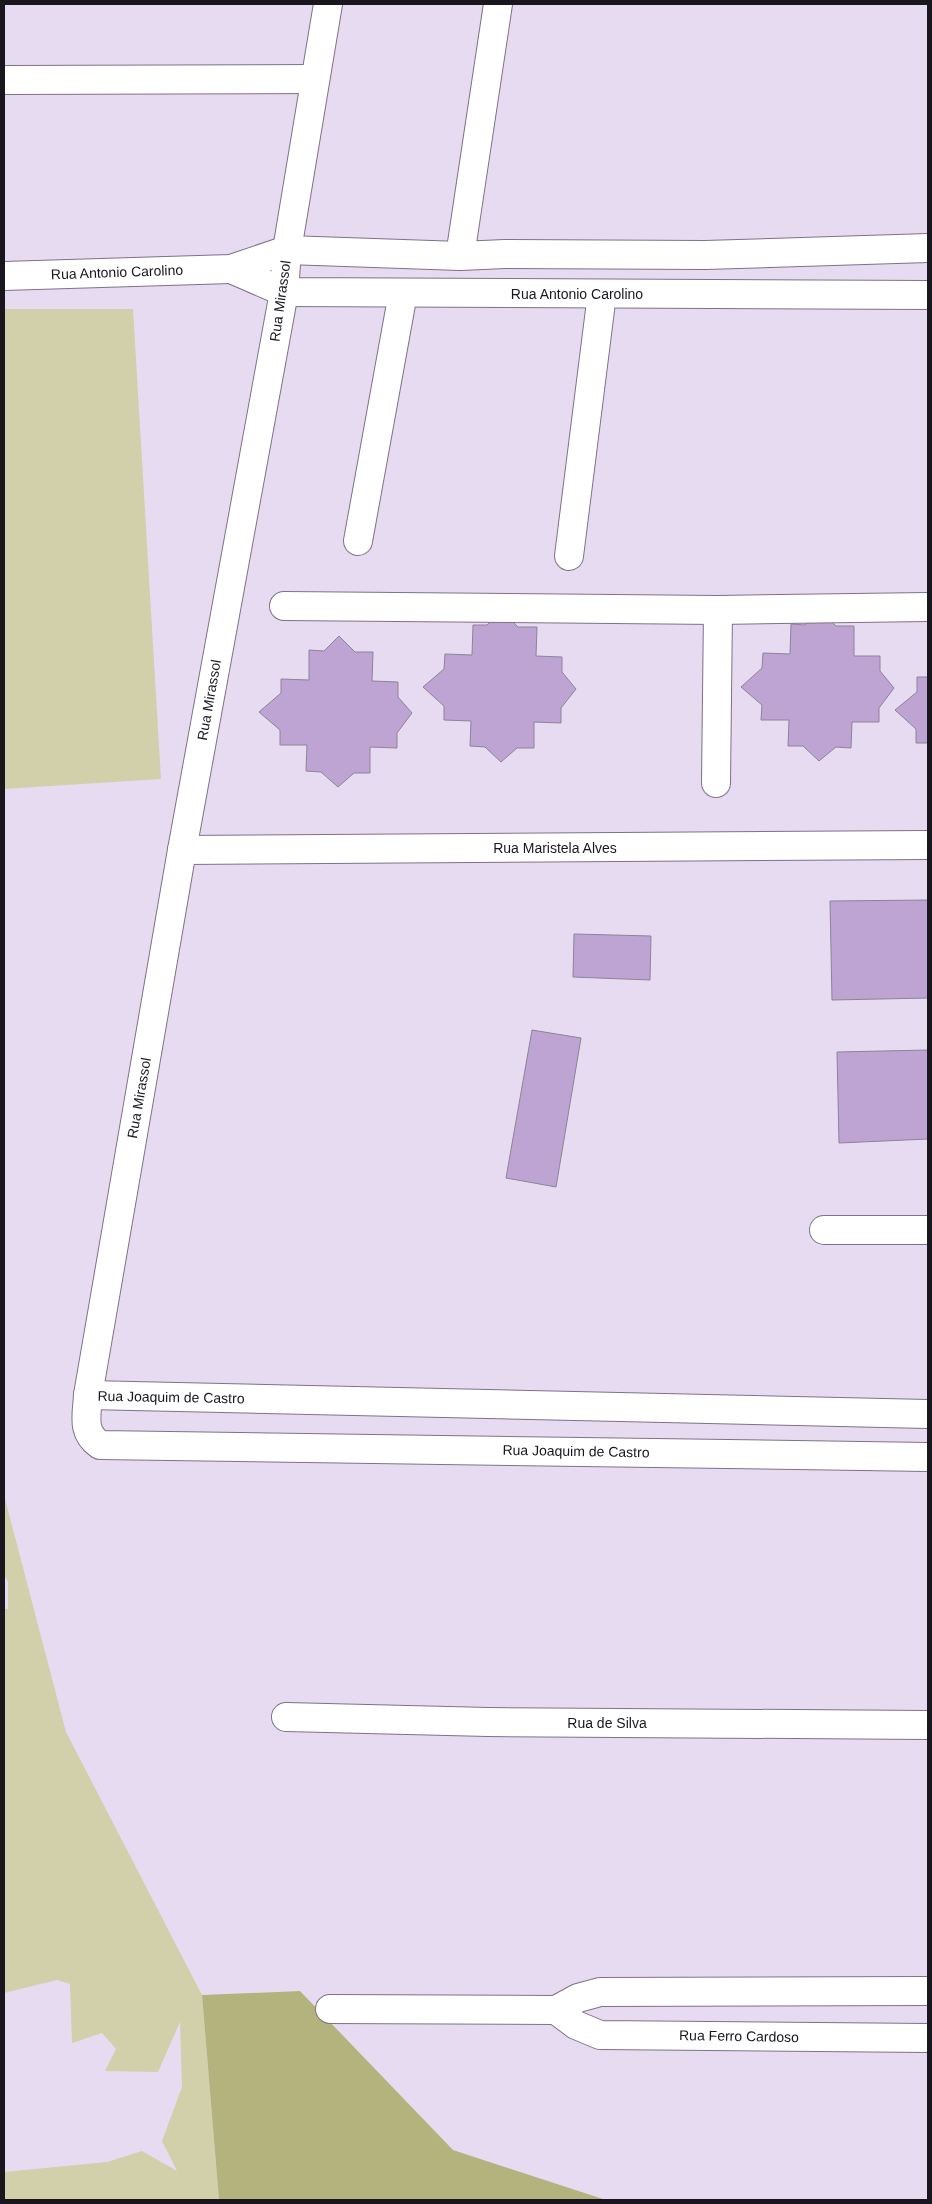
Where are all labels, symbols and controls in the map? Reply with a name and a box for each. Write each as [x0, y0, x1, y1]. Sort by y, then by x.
street label: Rua Mirassol [266, 259, 294, 343]
street label: Rua Antonio Carolino [51, 262, 184, 282]
street label: Rua Antonio Carolino [511, 286, 643, 302]
street label: Rua Mirassol [194, 658, 224, 742]
street label: Rua Maristela Alves [493, 840, 617, 856]
street label: Rua Mirassol [124, 1056, 154, 1140]
street label: Rua Joaquim de Castro [97, 1388, 245, 1406]
street label: Rua Joaquim de Castro [502, 1442, 650, 1460]
street label: Rua de Silva [567, 1715, 647, 1731]
street label: Rua Ferro Cardoso [679, 2027, 799, 2045]

